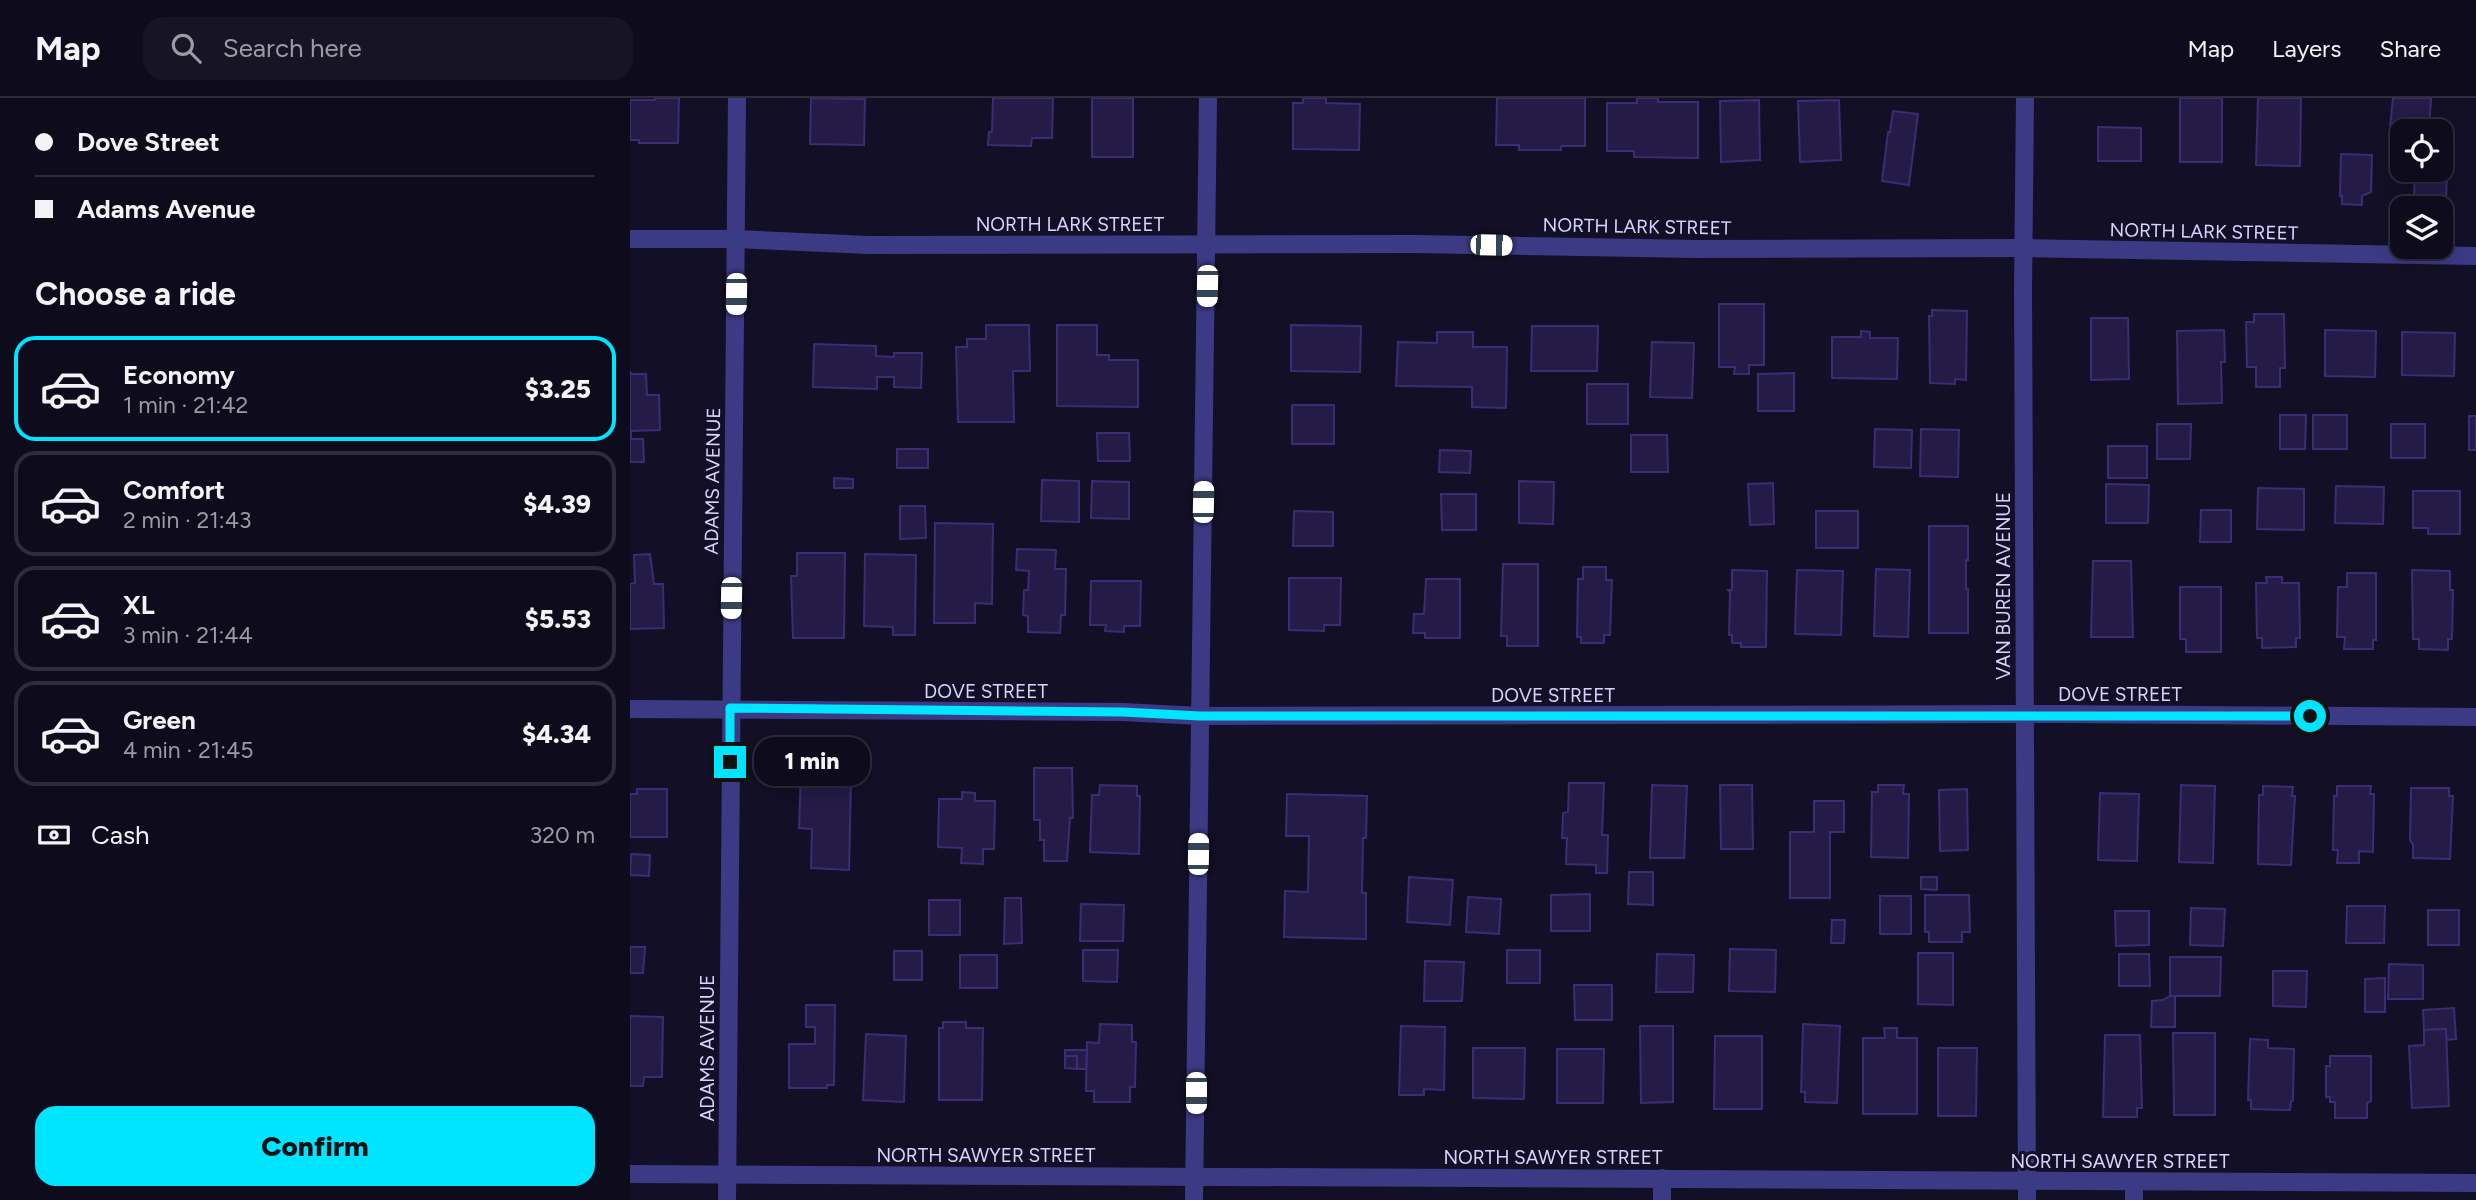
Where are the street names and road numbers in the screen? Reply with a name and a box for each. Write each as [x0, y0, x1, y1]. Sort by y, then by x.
street label: NORTH LARK STREET [976, 213, 1165, 236]
street label: NORTH LARK STREET [1542, 213, 1732, 240]
street label: NORTH LARK STREET [2109, 218, 2299, 245]
street label: ADAMS AVENUE [700, 407, 725, 555]
street label: VAN BUREN AVENUE [1992, 492, 2015, 680]
street label: DOVE STREET [924, 680, 1048, 703]
street label: DOVE STREET [2058, 683, 2182, 706]
street label: DOVE STREET [1491, 684, 1615, 707]
street label: ADAMS AVENUE [696, 974, 719, 1122]
street label: NORTH SAWYER STREET [876, 1144, 1096, 1167]
street label: NORTH SAWYER STREET [1443, 1146, 1663, 1169]
street label: NORTH SAWYER STREET [2010, 1150, 2230, 1173]

